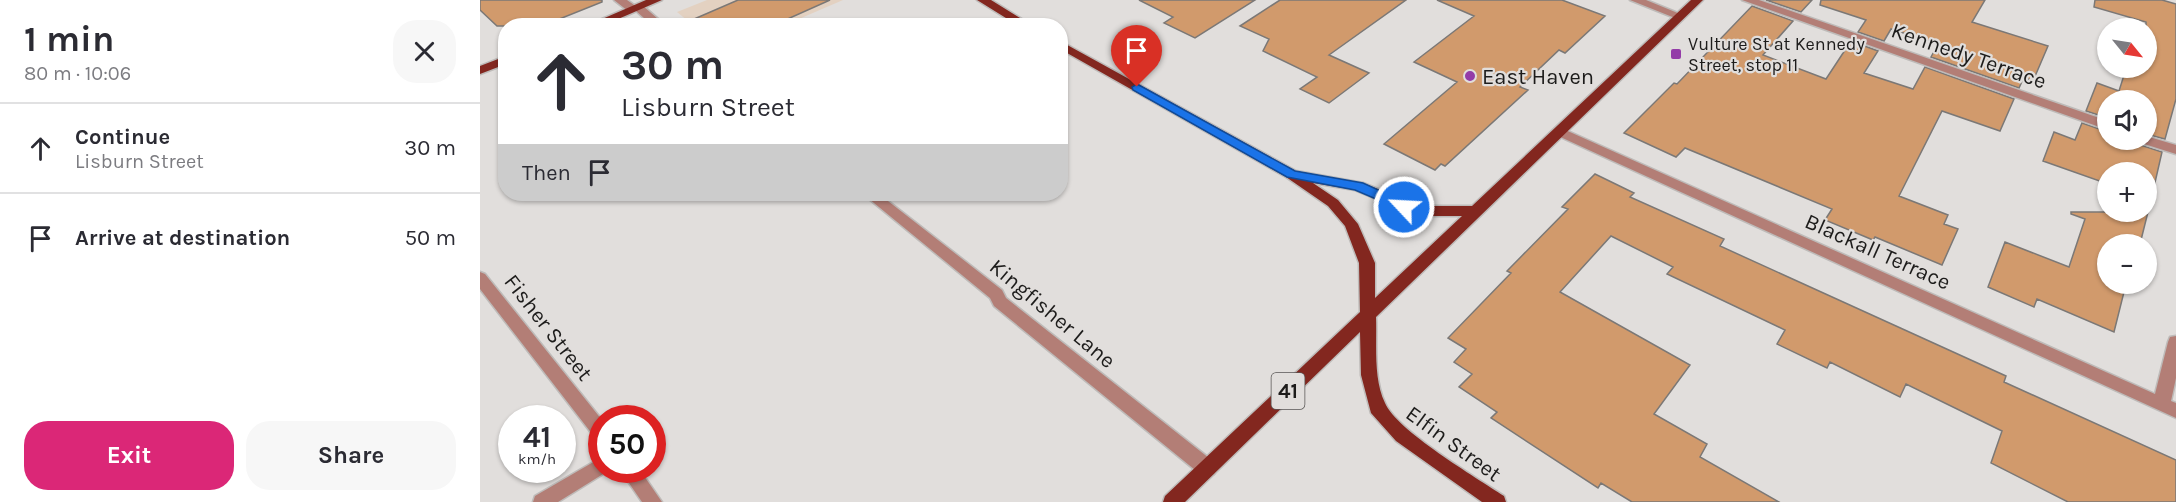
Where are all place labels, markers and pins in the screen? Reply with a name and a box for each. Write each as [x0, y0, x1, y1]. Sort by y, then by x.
pin [1111, 25, 1162, 87]
place label: Vulture St at Kennedy Street, stop 11 [1688, 33, 1865, 76]
marker: Vulture St at Kennedy Street, stop 11 [1669, 47, 1683, 61]
place label: East Haven [1482, 64, 1594, 90]
marker: East Haven [1463, 69, 1477, 83]

